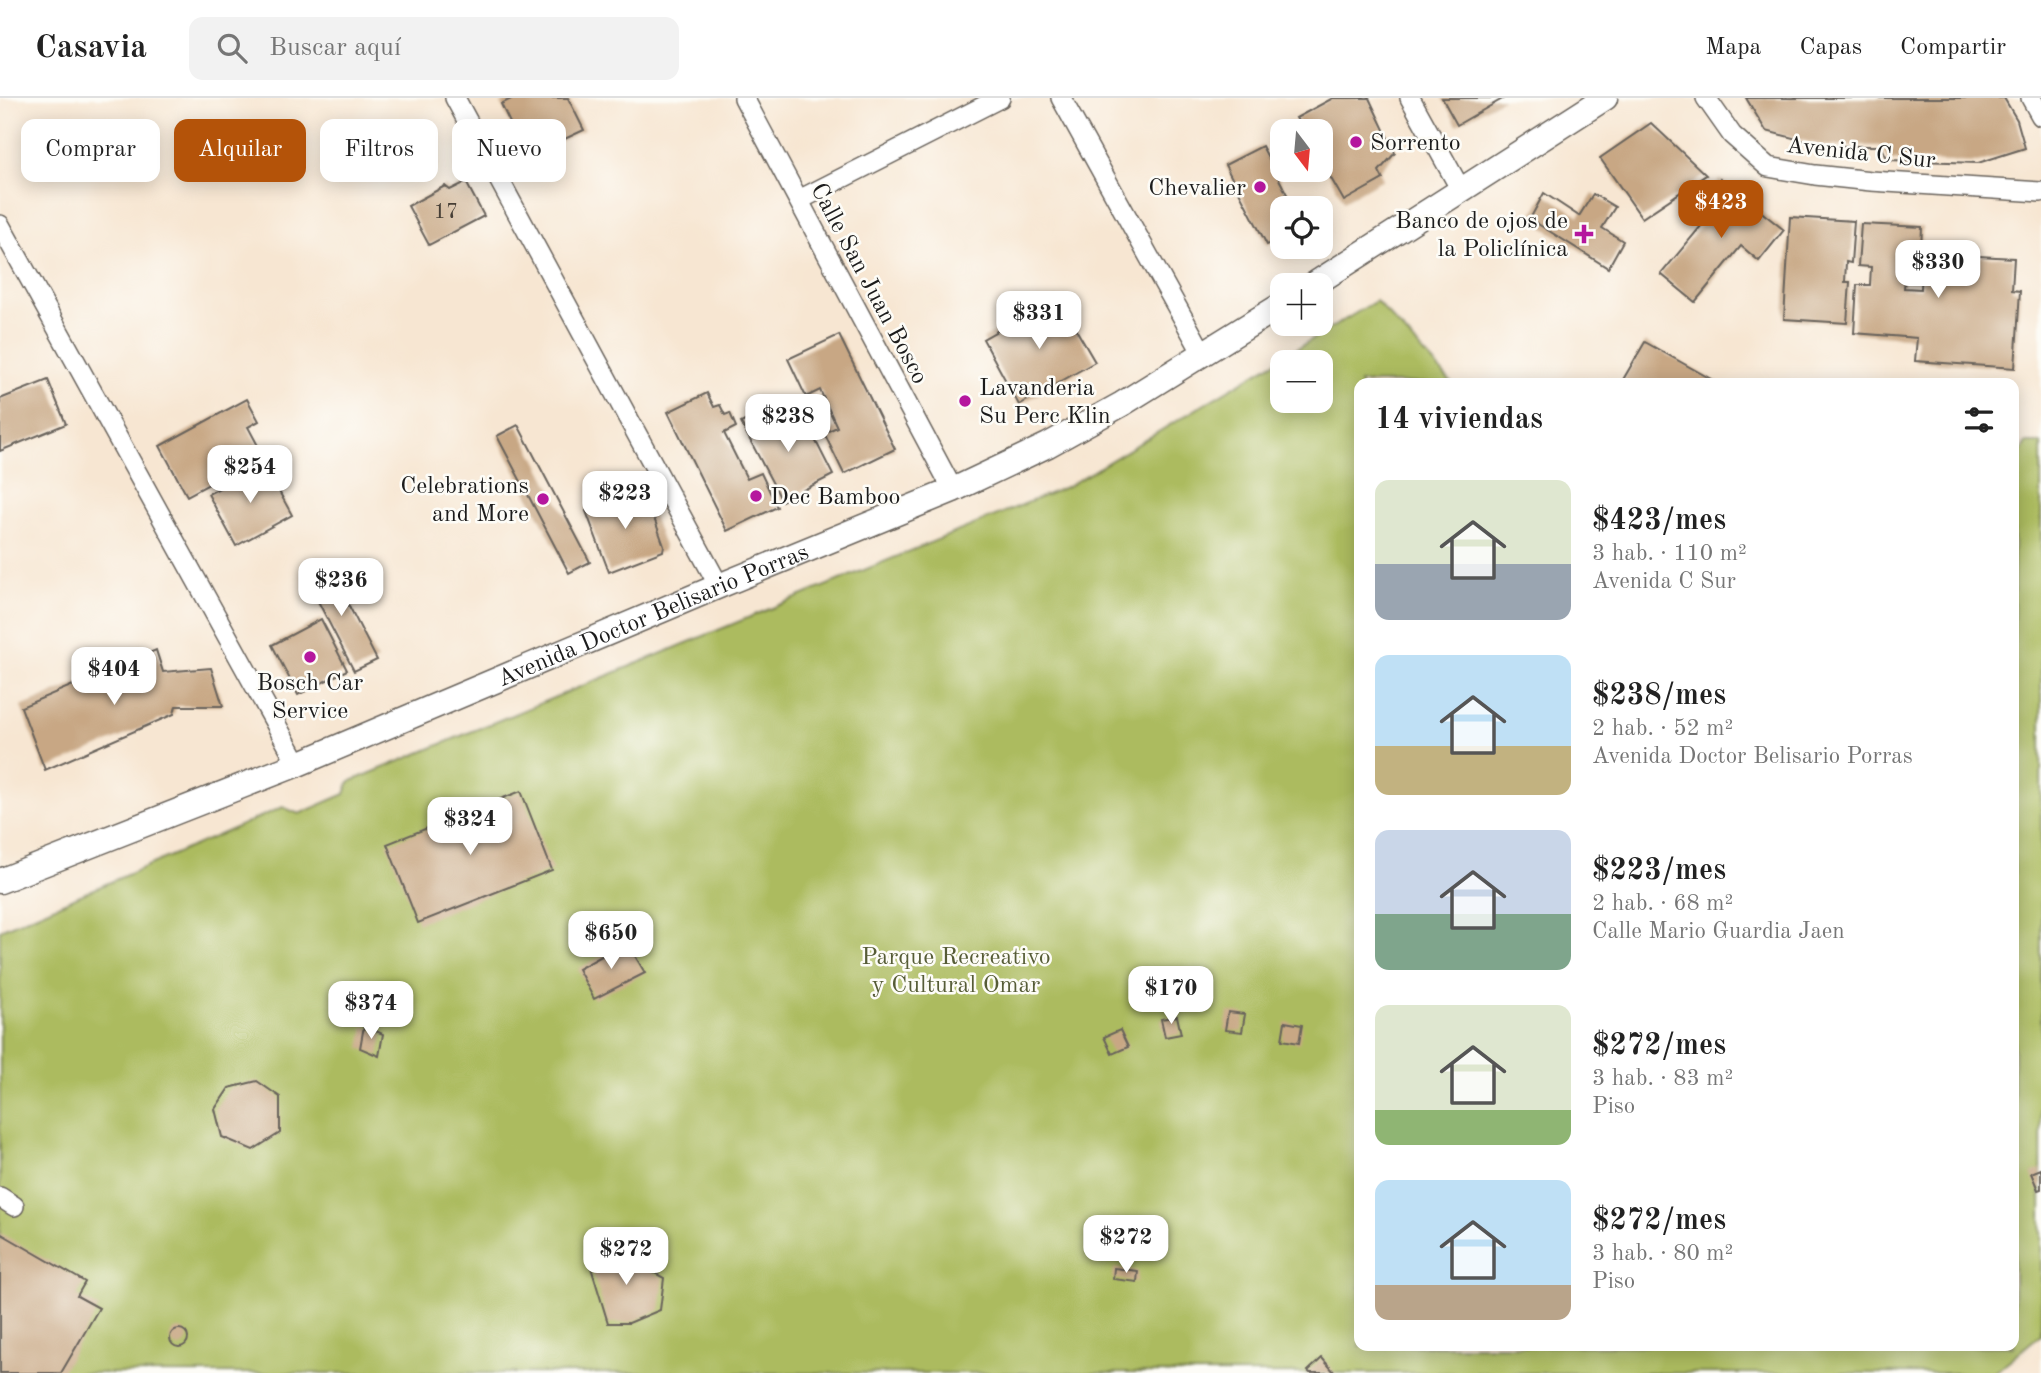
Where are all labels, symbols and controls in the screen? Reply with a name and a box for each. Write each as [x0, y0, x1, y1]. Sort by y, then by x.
search box [189, 17, 679, 80]
icon: search [213, 29, 251, 67]
text: Casavia [35, 32, 147, 65]
text: Buscar aquí [269, 35, 401, 61]
text: Mapa [1705, 36, 1761, 60]
text: Capas [1799, 36, 1862, 60]
text: Compartir [1900, 36, 2006, 60]
chip: Comprar [21, 119, 160, 182]
chip: Alquilar [174, 119, 306, 182]
chip: Filtros [320, 119, 438, 182]
chip: Nuevo [452, 119, 566, 182]
north arrow [1270, 119, 1334, 182]
map controls [1270, 119, 1333, 413]
place label: Sorrento [1370, 132, 1461, 156]
marker: Sorrento [1348, 134, 1364, 150]
street label: Avenida C Sur [1785, 134, 1937, 174]
place label: Chevalier [1148, 177, 1246, 201]
marker: Chevalier [1252, 179, 1268, 195]
street label: Calle San Juan Bosco [805, 180, 931, 388]
pin: $423 [1680, 180, 1762, 240]
text: $423 [1694, 191, 1748, 214]
button: locate [1270, 196, 1333, 259]
house number: 17 [434, 202, 458, 223]
place label: Banco de ojos de la Policlínica [1395, 210, 1568, 262]
marker: Banco de ojos de la Policlínica [1574, 224, 1594, 244]
pin: $330 [1897, 240, 1979, 300]
text: $330 [1911, 251, 1965, 274]
button: + [1270, 273, 1333, 336]
pin: $331 [998, 292, 1080, 351]
text: $331 [1012, 302, 1066, 325]
button: − [1270, 350, 1333, 413]
place label: Lavanderia Su Perc Klin [979, 377, 1111, 429]
marker: Lavanderia Su Perc Klin [957, 393, 973, 409]
pin: $238 [747, 394, 829, 454]
icon: filters [1960, 401, 1998, 439]
text: $238 [761, 405, 815, 428]
text: 14 viviendas [1375, 405, 1543, 435]
pin: $254 [209, 446, 291, 505]
text: $254 [223, 456, 277, 479]
pin: $223 [584, 472, 666, 531]
place label: Celebrations and More [400, 475, 529, 527]
text: $223 [598, 482, 652, 505]
place label: Dec Bamboo [770, 486, 901, 510]
marker: Dec Bamboo [748, 488, 764, 504]
marker: Celebrations and More [535, 491, 551, 507]
text: $423/mes [1592, 506, 1726, 536]
icon: home [1431, 508, 1515, 592]
street label: Avenida Doctor Belisario Porras [494, 541, 812, 692]
text: 3 hab. · 110 m² [1592, 542, 1747, 565]
pin: $236 [300, 559, 382, 618]
text: $236 [314, 569, 368, 592]
text: Avenida C Sur [1592, 570, 1736, 593]
pin: $404 [73, 648, 155, 707]
marker: Bosch Car Service [302, 649, 318, 665]
text: $404 [87, 658, 141, 681]
place label: Bosch Car Service [257, 672, 364, 724]
text: $238/mes [1592, 681, 1726, 711]
icon: home [1431, 683, 1515, 767]
text: 2 hab. · 52 m² [1592, 717, 1733, 740]
text: Avenida Doctor Belisario Porras [1592, 745, 1913, 768]
pin: $324 [429, 798, 511, 857]
text: $324 [443, 808, 497, 831]
text: $223/mes [1592, 856, 1726, 886]
icon: home [1431, 858, 1515, 942]
text: 2 hab. · 68 m² [1592, 892, 1733, 915]
pin: $650 [570, 912, 652, 971]
text: Calle Mario Guardia Jaen [1592, 920, 1845, 943]
text: $650 [584, 922, 638, 945]
park label: Parque Recreativo y Cultural Omar [861, 946, 1051, 998]
pin: $170 [1130, 967, 1212, 1026]
text: $170 [1144, 977, 1198, 1000]
pin: $374 [330, 982, 412, 1041]
text: $374 [344, 992, 398, 1015]
text: $272/mes [1592, 1031, 1726, 1061]
icon: home [1431, 1033, 1515, 1117]
text: 3 hab. · 83 m² [1592, 1067, 1733, 1090]
text: Piso [1592, 1095, 1635, 1118]
text: $272/mes [1592, 1206, 1726, 1236]
icon: home [1431, 1208, 1515, 1292]
pin: $272 [1085, 1216, 1167, 1275]
text: $272 [1099, 1226, 1153, 1249]
pin: $272 [585, 1228, 667, 1287]
text: $272 [599, 1238, 653, 1261]
text: 3 hab. · 80 m² [1592, 1242, 1733, 1265]
text: Piso [1592, 1270, 1635, 1293]

